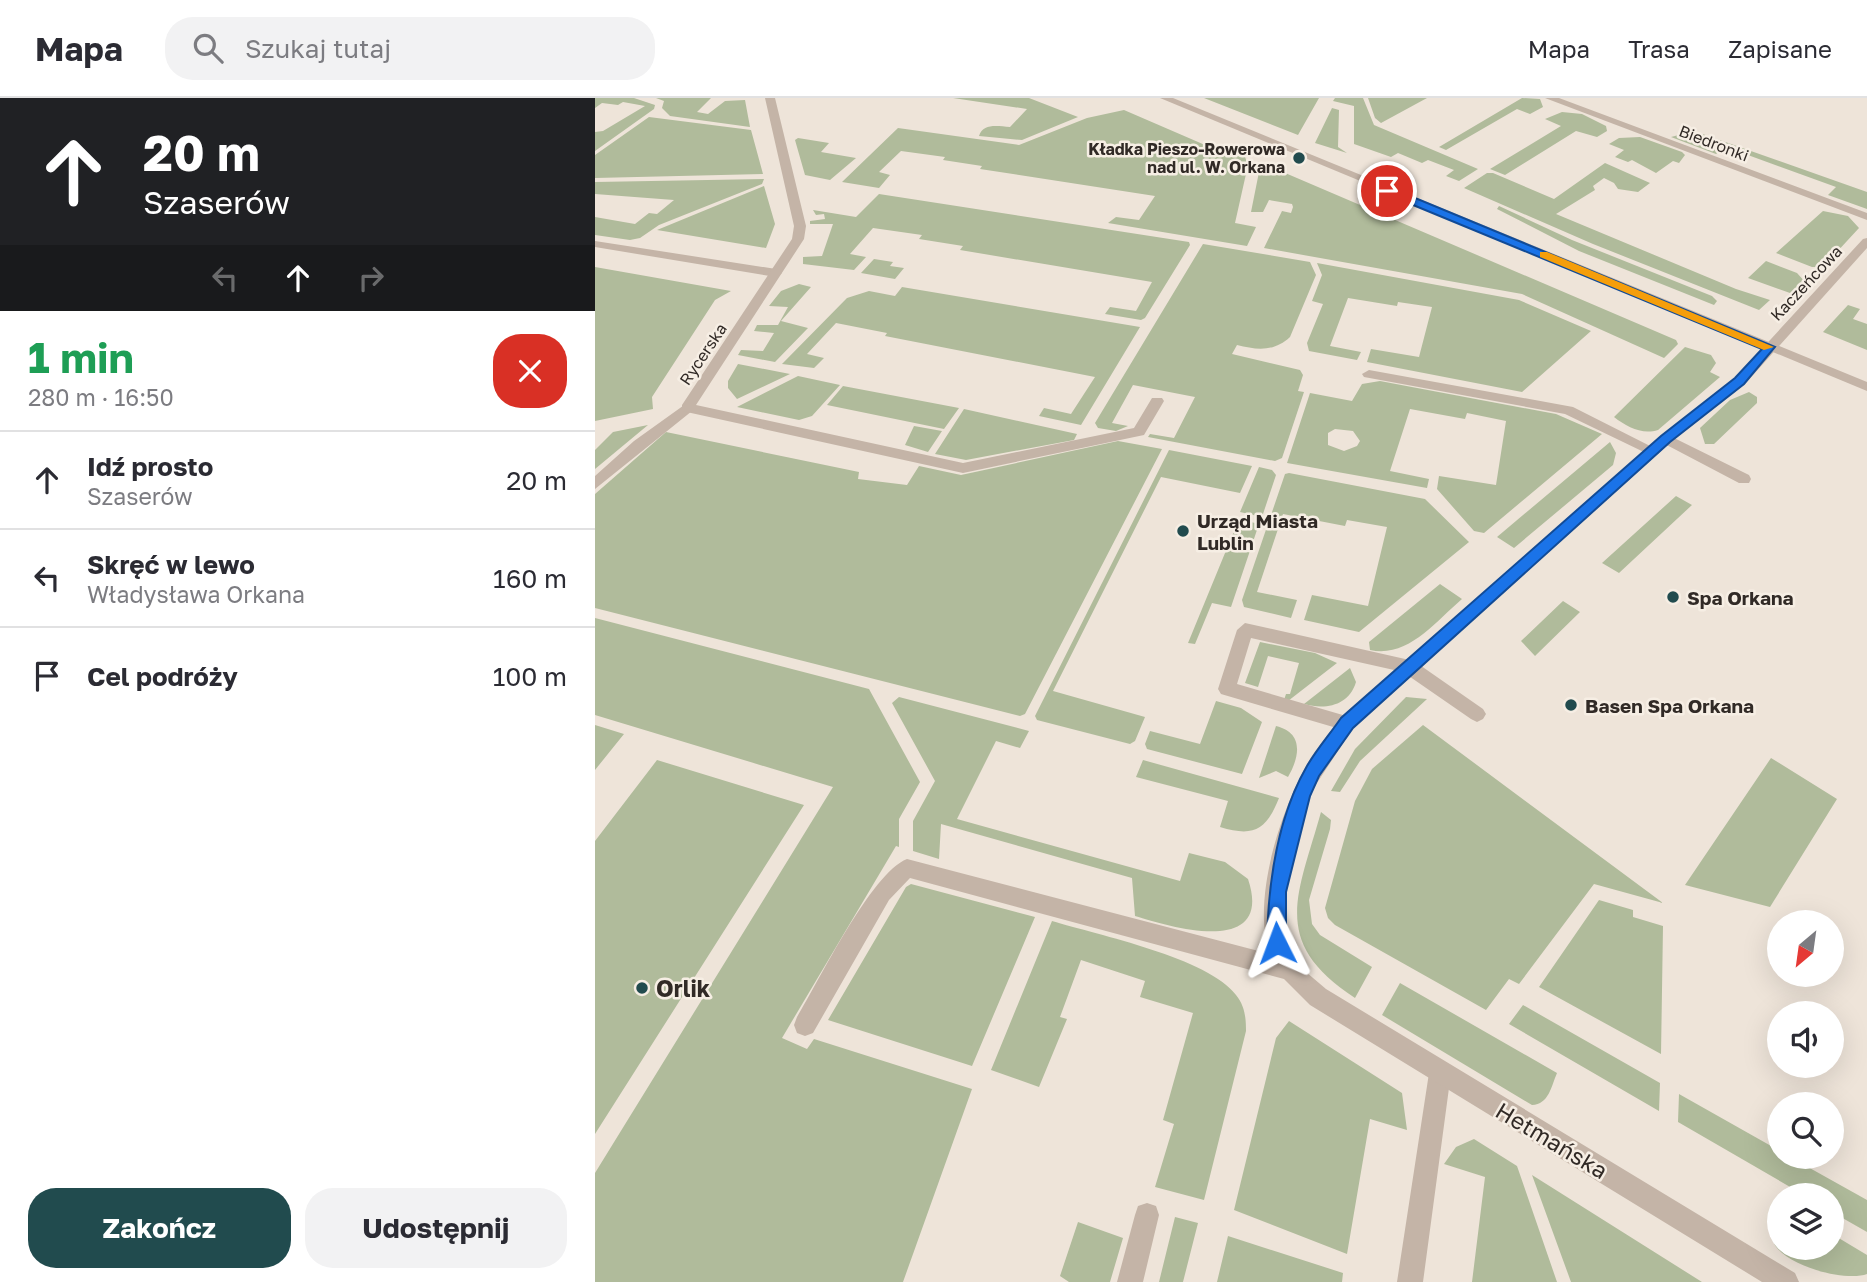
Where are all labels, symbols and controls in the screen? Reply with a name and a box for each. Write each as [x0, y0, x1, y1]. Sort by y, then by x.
search box [165, 17, 655, 80]
text: Mapa [35, 29, 123, 68]
icon: search [189, 29, 227, 67]
text: Szukaj tutaj [245, 33, 391, 64]
text: Mapa [1528, 34, 1590, 63]
text: Trasa [1628, 34, 1690, 63]
text: Zapisane [1728, 34, 1832, 63]
street label: Biedronki [1676, 121, 1752, 165]
text: 20 m [143, 123, 260, 182]
icon: ahead [28, 126, 119, 217]
place label: Kładka Pieszo-Rowerowa nad ul. W. Orkana [1088, 139, 1285, 177]
marker: Kładka Pieszo-Rowerowa nad ul. W. Orkana [1291, 150, 1307, 166]
pin [1357, 161, 1417, 221]
icon: arrive [1368, 172, 1406, 210]
text: Szaserów [143, 183, 290, 221]
street label: Kaczeńcowa [1766, 241, 1846, 325]
icon: left [206, 259, 244, 297]
icon: ahead [279, 259, 317, 297]
icon: right [352, 259, 390, 297]
street label: Rycerska [675, 319, 731, 389]
text: 1 min [28, 332, 134, 382]
button: close [493, 334, 567, 408]
text: 280 m · 16:50 [28, 383, 174, 411]
text: Idź prosto [87, 451, 213, 482]
icon: ahead [28, 461, 66, 499]
text: 20 m [506, 465, 567, 496]
text: Szaserów [87, 482, 193, 510]
place label: Urząd Miasta Lublin [1197, 509, 1318, 554]
marker: Urząd Miasta Lublin [1175, 523, 1191, 539]
text: Skręć w lewo [87, 549, 255, 580]
icon: left [28, 559, 66, 597]
text: 160 m [493, 563, 567, 594]
text: Władysława Orkana [87, 580, 305, 608]
place label: Spa Orkana [1687, 586, 1794, 609]
marker: Spa Orkana [1665, 589, 1681, 605]
icon: arrive [28, 657, 66, 695]
text: Cel podróży [87, 661, 238, 692]
text: 100 m [493, 661, 567, 692]
place label: Basen Spa Orkana [1585, 694, 1754, 717]
marker: Basen Spa Orkana [1563, 697, 1579, 713]
position arrow [1240, 906, 1314, 980]
north arrow [1767, 910, 1845, 987]
map controls [1767, 910, 1844, 1260]
place label: Orlik [656, 974, 711, 1002]
marker: Orlik [634, 980, 650, 996]
button: sound [1767, 1001, 1844, 1078]
button: search [1767, 1092, 1844, 1169]
street label: Hetmańska [1491, 1096, 1613, 1184]
button: layers [1767, 1183, 1844, 1260]
button: Zakończ [28, 1188, 291, 1268]
button: Udostępnij [305, 1188, 567, 1268]

